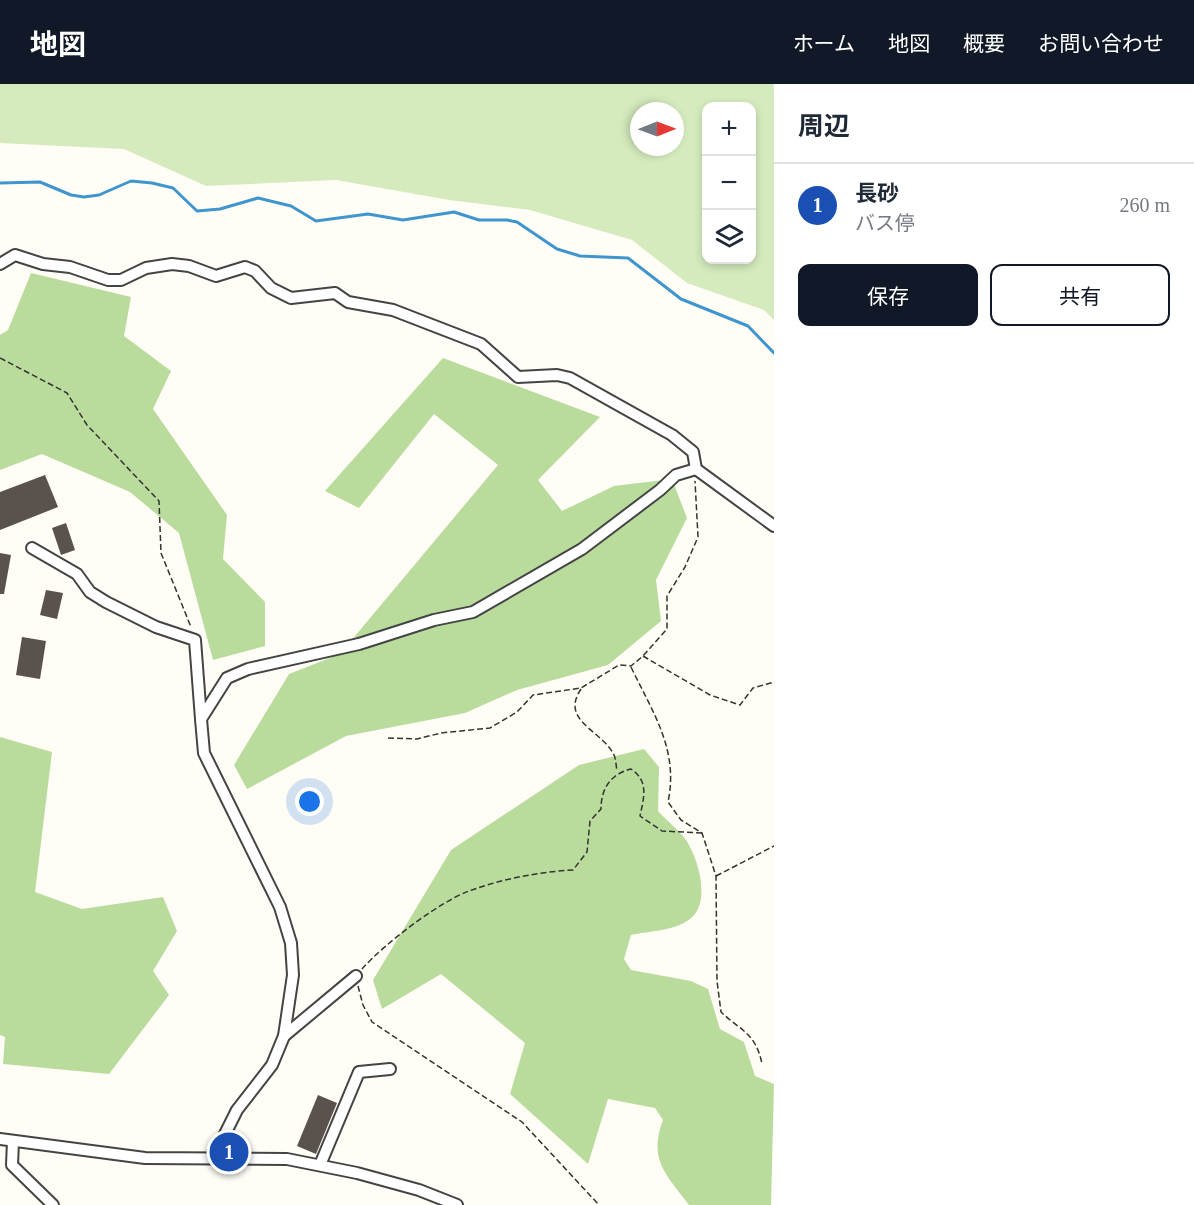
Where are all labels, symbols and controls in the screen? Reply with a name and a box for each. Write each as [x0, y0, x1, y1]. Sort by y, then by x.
text: 地図 [30, 29, 86, 60]
text: ホーム [793, 32, 855, 56]
text: 地図 [888, 32, 930, 56]
text: 概要 [963, 32, 1005, 56]
text: お問い合わせ [1038, 32, 1164, 56]
north arrow [630, 102, 684, 156]
map controls [702, 102, 756, 264]
button: + [702, 102, 756, 156]
text: 周辺 [798, 112, 850, 141]
button: − [702, 156, 756, 210]
text: 長砂 [855, 181, 899, 206]
text: 1 [813, 194, 823, 216]
text: 260 m [1119, 194, 1170, 216]
button: layers [702, 210, 756, 264]
text: バス停 [855, 212, 915, 234]
button: 保存 [798, 264, 978, 326]
button: 共有 [990, 264, 1170, 326]
your location [295, 787, 324, 816]
pin: 1 [210, 1130, 248, 1174]

